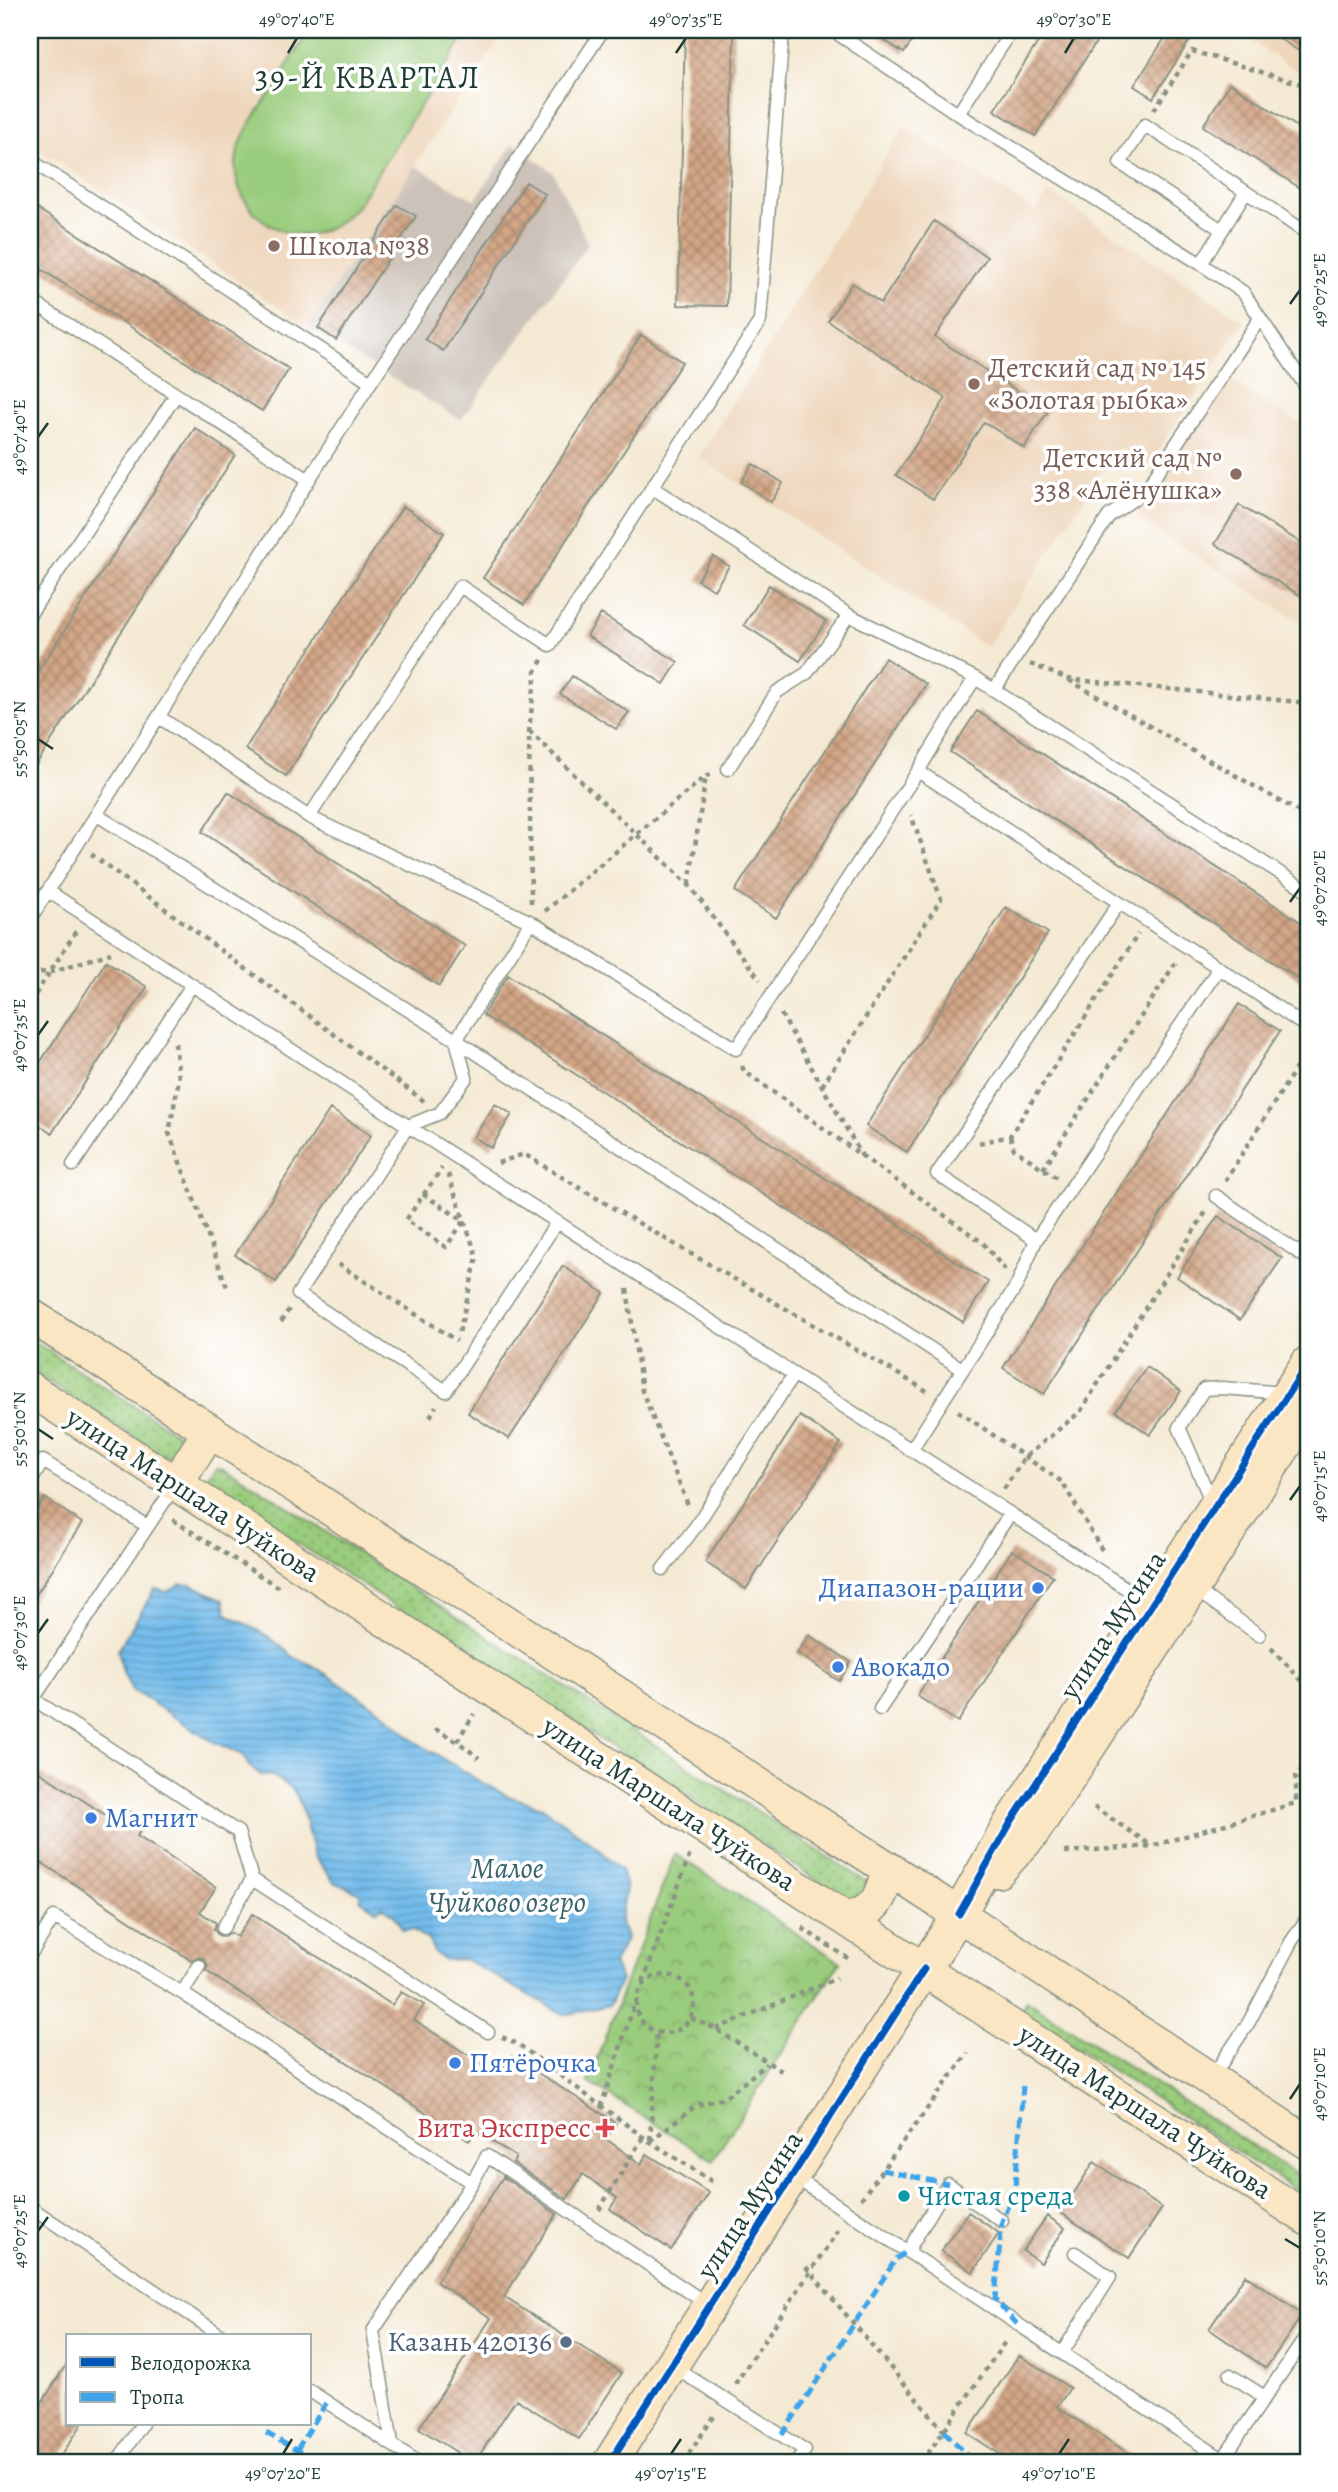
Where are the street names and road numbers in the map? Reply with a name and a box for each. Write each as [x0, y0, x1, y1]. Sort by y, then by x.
street label: улица Маршала Чуйкова [58, 1398, 327, 1591]
street label: улица Мусина [1050, 1543, 1175, 1708]
street label: улица Маршала Чуйкова [534, 1707, 803, 1900]
street label: улица Маршала Чуйкова [1010, 2015, 1279, 2208]
street label: улица Мусина [687, 2123, 812, 2288]

